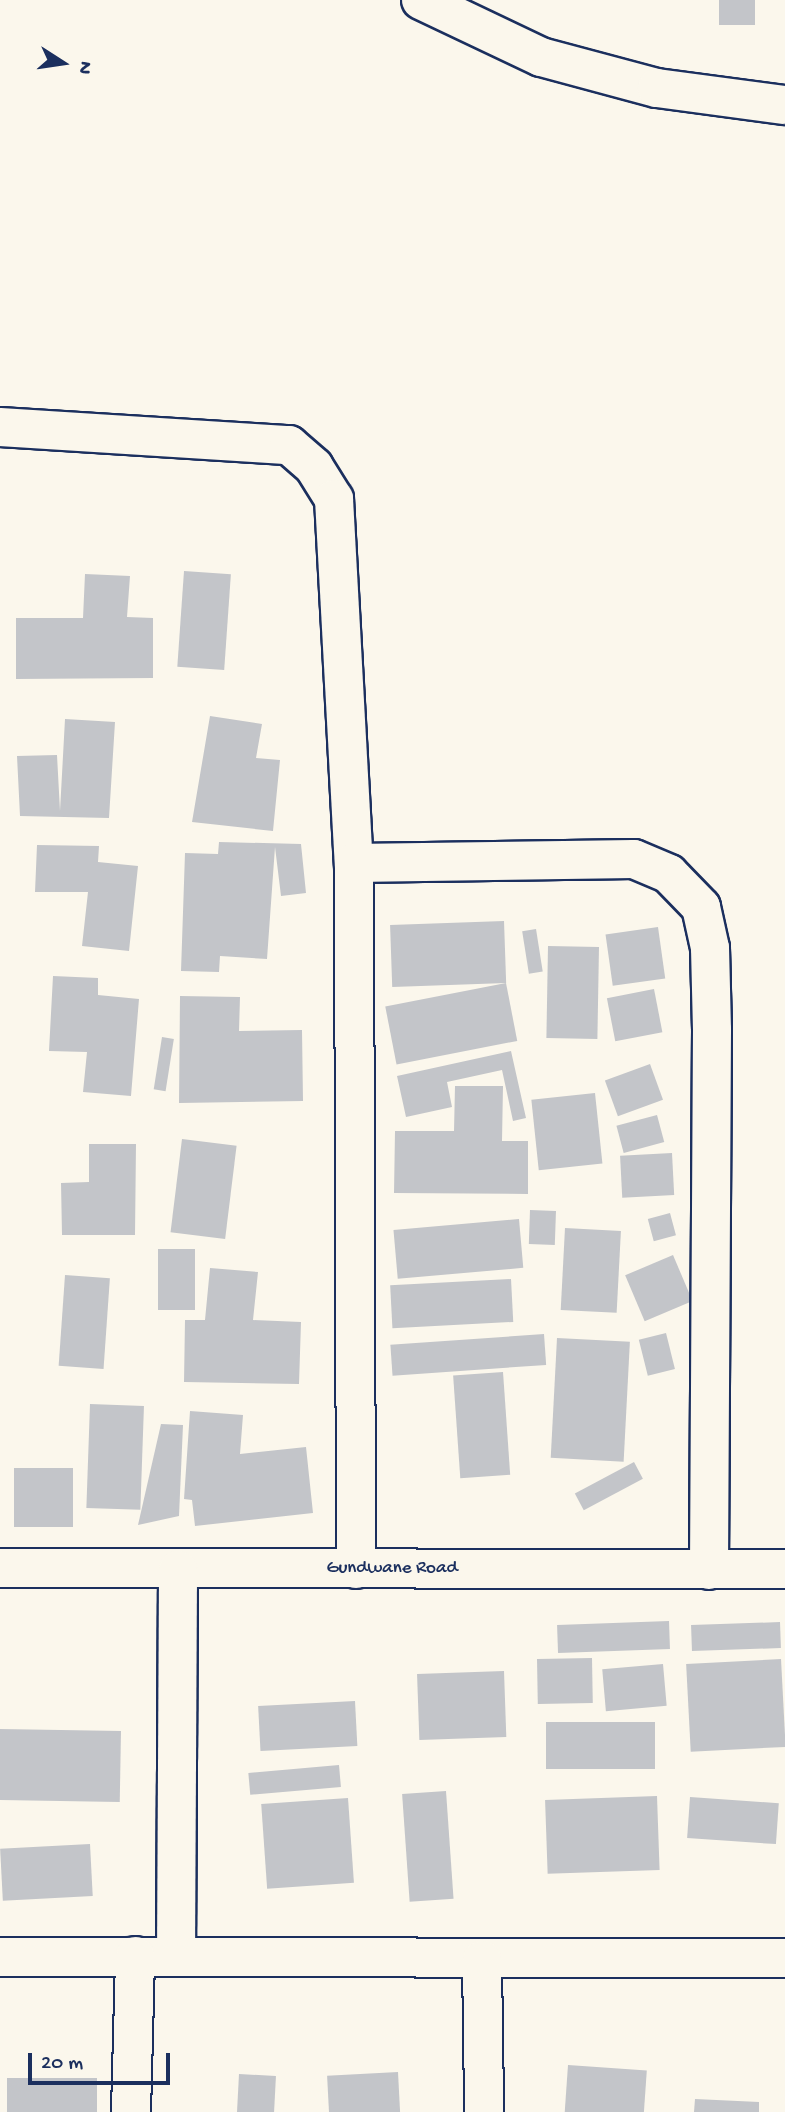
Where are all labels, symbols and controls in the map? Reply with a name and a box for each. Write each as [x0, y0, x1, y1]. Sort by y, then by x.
north arrow [28, 28, 98, 98]
text: N [71, 59, 97, 76]
street label: Gundwane Road [326, 1558, 458, 1580]
scale bar [32, 2038, 173, 2082]
text: 20 m [41, 2052, 83, 2077]

